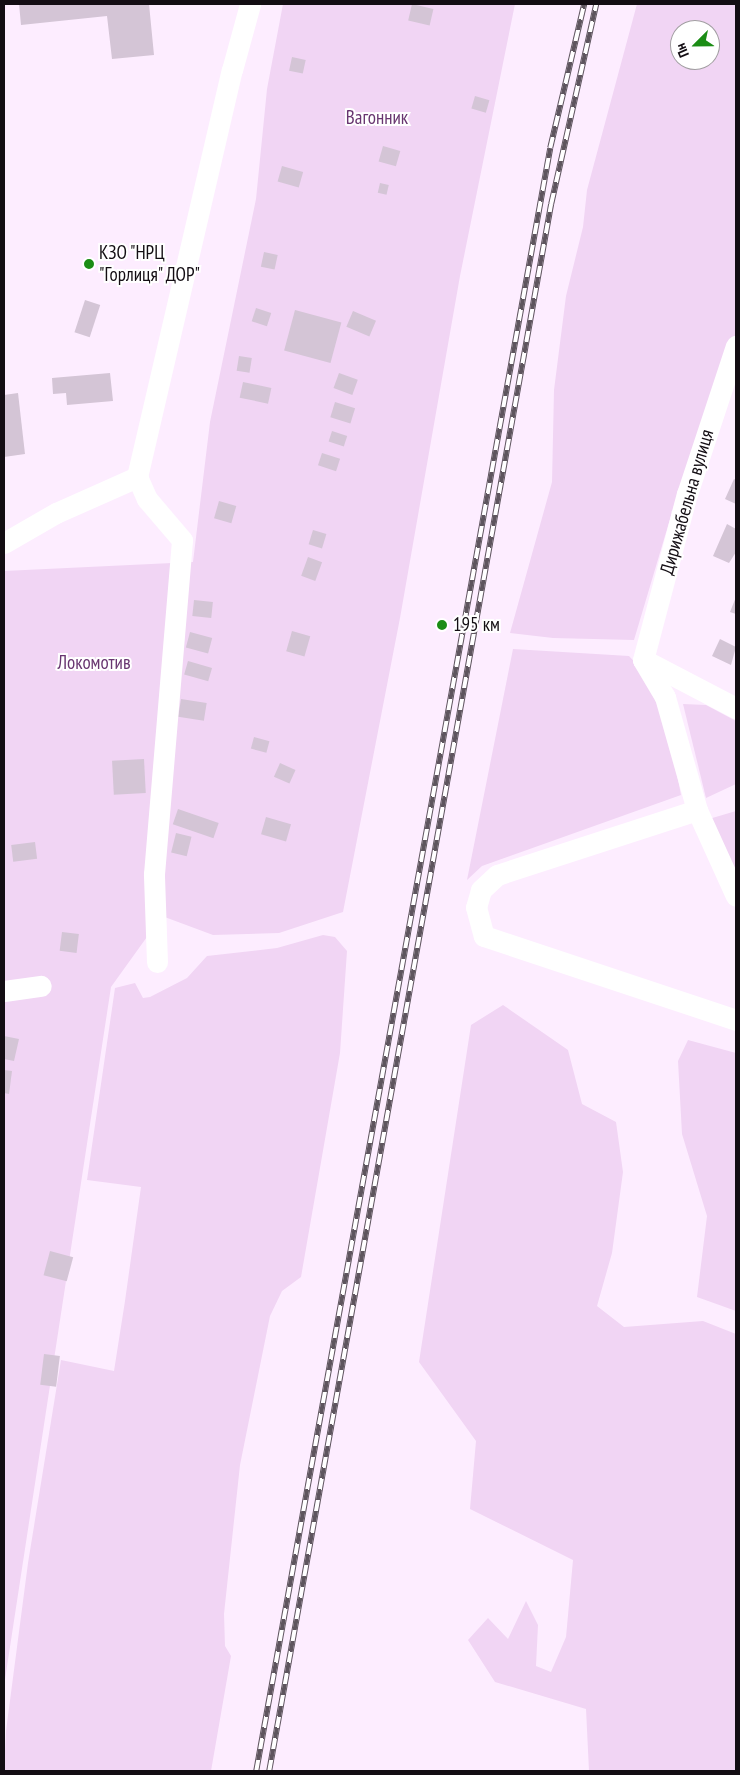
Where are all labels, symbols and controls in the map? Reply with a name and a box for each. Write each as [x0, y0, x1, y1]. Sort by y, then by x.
north arrow [670, 20, 720, 70]
text: Пн [671, 41, 693, 60]
park label: Вагонник [346, 107, 408, 129]
place label: КЗО "НРЦ "Горлиця" ДОР" [99, 242, 202, 286]
marker: КЗО "НРЦ "Горлиця" ДОР" [83, 258, 95, 270]
street label: Дирижабельна вулиця [655, 427, 719, 577]
place label: 195 км [453, 614, 500, 636]
marker: 195 км [435, 618, 449, 632]
park label: Локомотив [57, 652, 131, 674]

